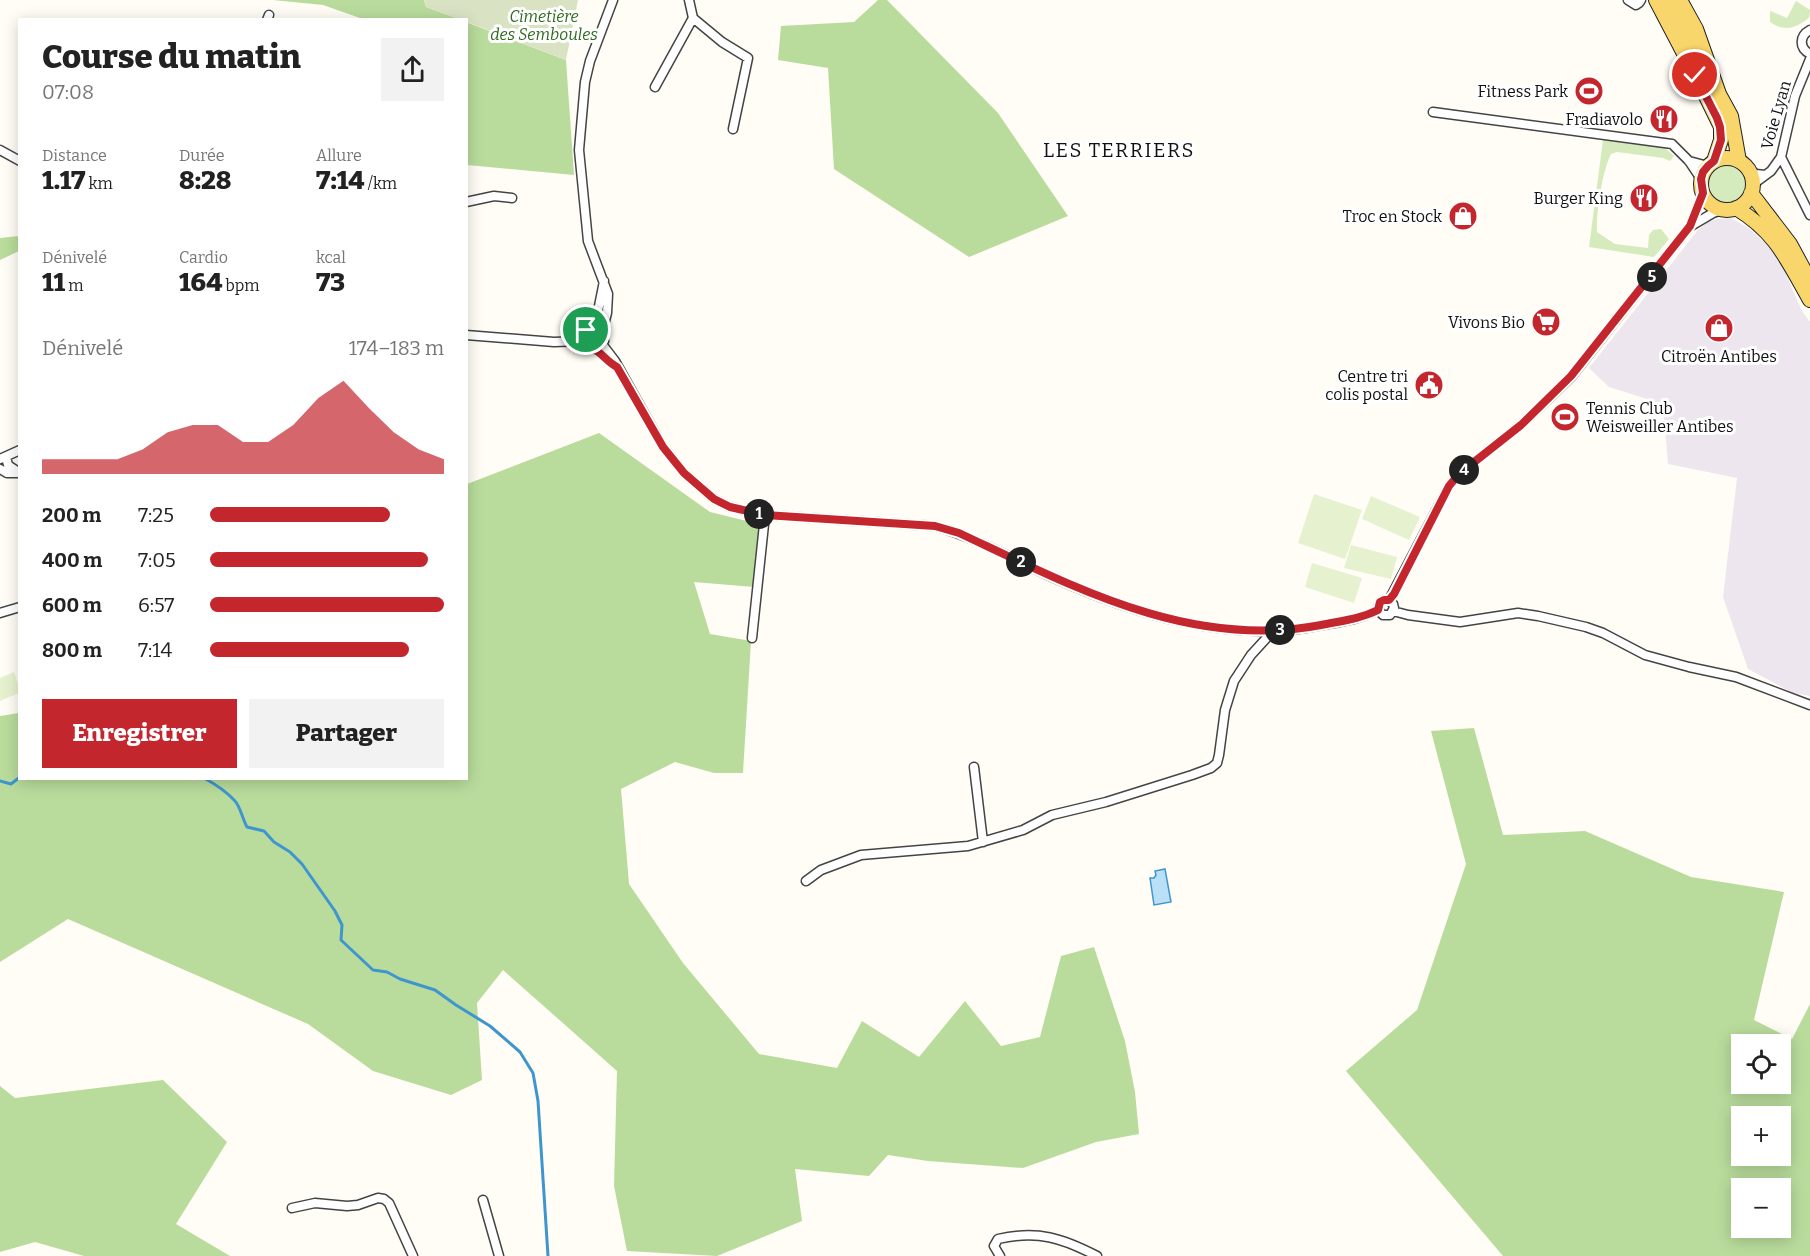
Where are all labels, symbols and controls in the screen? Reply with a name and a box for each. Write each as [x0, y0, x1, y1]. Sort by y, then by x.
park label: Cimetière des Semboules [490, 7, 598, 44]
text: Course du matin [42, 37, 301, 77]
button: share [381, 38, 444, 101]
pin [1669, 49, 1720, 100]
icon: check [1678, 58, 1711, 91]
sports icon: Fitness Park [1573, 75, 1605, 107]
street label: Voie Lyan [1757, 78, 1795, 152]
text: 07:08 [42, 80, 94, 104]
place label: Fitness Park [1478, 82, 1568, 101]
restaurant icon: Fradiavolo [1648, 103, 1680, 135]
place label: Fradiavolo [1565, 110, 1643, 129]
district label: LES TERRIERS [1043, 138, 1195, 162]
text: Distance [42, 146, 107, 165]
text: Durée [179, 146, 224, 165]
text: Allure [316, 146, 362, 165]
text: 1.17 [42, 165, 85, 196]
text: 8:28 [179, 165, 232, 196]
text: 7:14 [316, 165, 364, 196]
text: km [85, 174, 113, 193]
text: /km [364, 174, 397, 193]
restaurant icon: Burger King [1628, 182, 1660, 214]
place label: Burger King [1534, 189, 1623, 208]
shop icon: Troc en Stock [1447, 200, 1479, 232]
place label: Troc en Stock [1342, 207, 1442, 226]
text: Dénivelé [42, 248, 107, 267]
text: Cardio [179, 248, 228, 267]
text: kcal [316, 248, 346, 267]
pin: 5 [1637, 262, 1667, 292]
text: 11 [42, 267, 65, 298]
text: 164 [179, 267, 222, 298]
text: 73 [316, 267, 345, 298]
text: 5 [1648, 267, 1656, 286]
text: m [65, 276, 84, 295]
text: bpm [222, 276, 260, 295]
pin [560, 304, 611, 355]
supermarket icon: Vivons Bio [1530, 306, 1562, 338]
shop icon: Citroën Antibes [1703, 312, 1735, 344]
icon: arrive [569, 313, 602, 346]
place label: Vivons Bio [1448, 313, 1525, 332]
text: Dénivelé [42, 336, 123, 360]
text: 174–183 m [349, 336, 444, 360]
place label: Citroën Antibes [1661, 347, 1777, 366]
place label: Centre tri colis postal [1325, 367, 1408, 404]
public building icon: Centre tri colis postal [1413, 369, 1445, 401]
place label: Tennis Club Weisweiller Antibes [1586, 399, 1734, 436]
sports icon: Tennis Club Weisweiller Antibes [1549, 401, 1581, 433]
pin: 4 [1449, 455, 1479, 485]
text: 4 [1459, 460, 1469, 479]
pin: 1 [744, 499, 774, 529]
text: 200 m [42, 503, 101, 527]
text: 7:25 [138, 503, 174, 527]
text: 1 [756, 504, 762, 523]
pin: 2 [1006, 547, 1036, 577]
text: 400 m [42, 548, 102, 572]
text: 7:05 [138, 548, 176, 572]
text: 2 [1016, 552, 1026, 571]
text: 600 m [42, 593, 102, 617]
text: 6:57 [138, 593, 174, 617]
pin: 3 [1265, 615, 1295, 645]
text: 3 [1275, 620, 1285, 639]
text: 800 m [42, 638, 102, 662]
text: 7:14 [138, 638, 172, 662]
button: Enregistrer [42, 699, 237, 768]
button: Partager [249, 699, 444, 768]
map controls [1731, 1034, 1791, 1238]
button: locate [1731, 1034, 1791, 1094]
button: + [1731, 1106, 1791, 1166]
button: − [1731, 1178, 1791, 1238]

